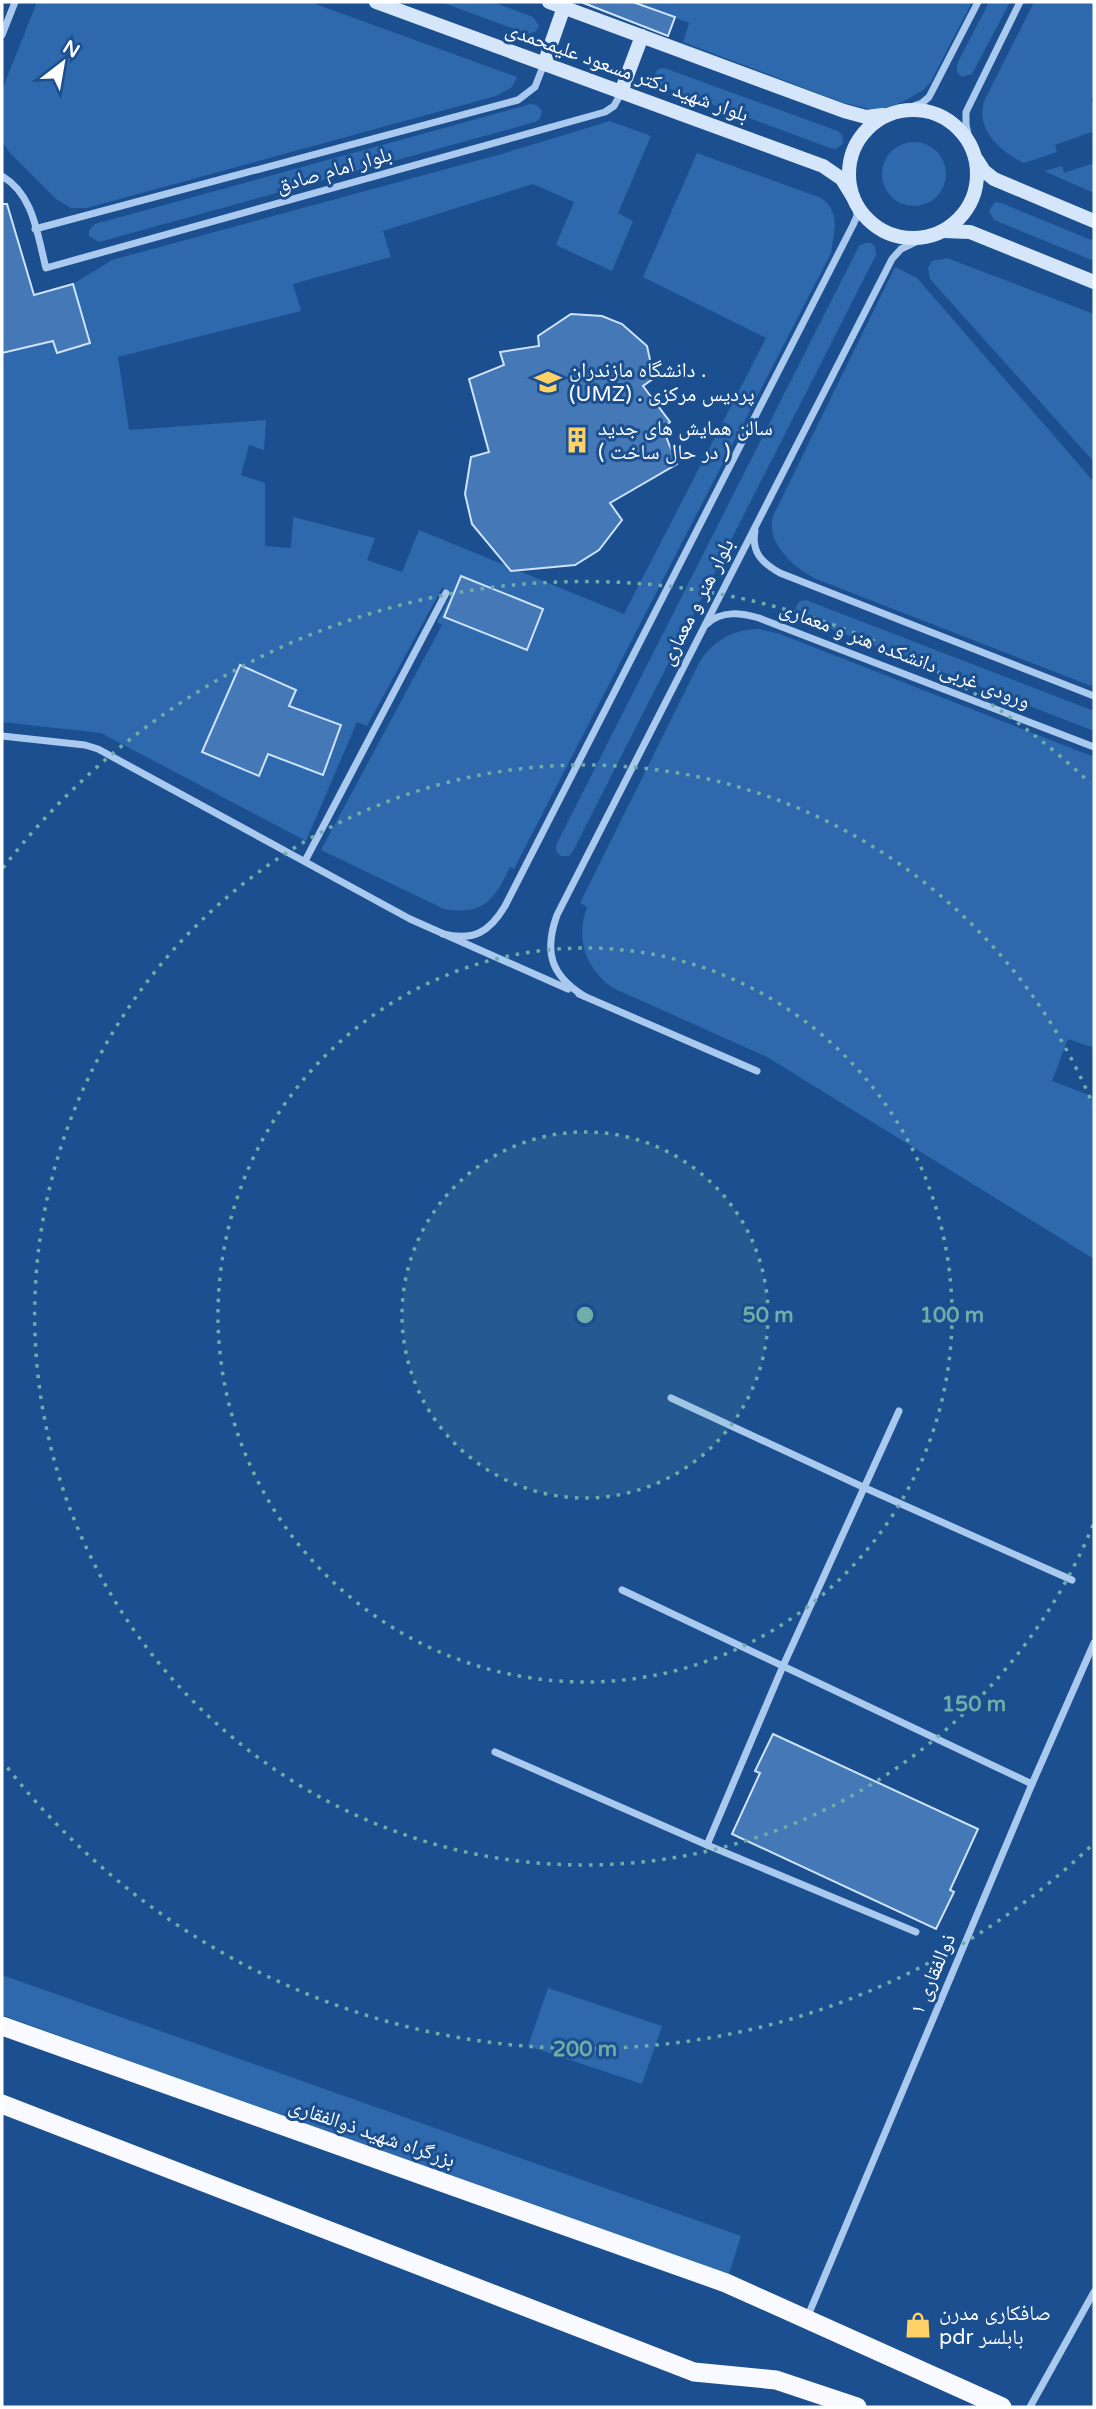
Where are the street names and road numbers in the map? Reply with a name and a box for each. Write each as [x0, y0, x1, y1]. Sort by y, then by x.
street label: بلوار شهید دکتر مسعود علیمحمدی [502, 16, 752, 128]
street label: بلوار امام صادق [273, 142, 395, 199]
street label: بلوار هنر و معماری [654, 535, 740, 669]
street label: ورودی غربی دانشکده هنر و معماری [776, 596, 1034, 714]
street label: ذوالفقاری ۱ [905, 1930, 961, 2018]
street label: بزرگراه شهید ذوالفقاری [286, 2093, 458, 2173]

